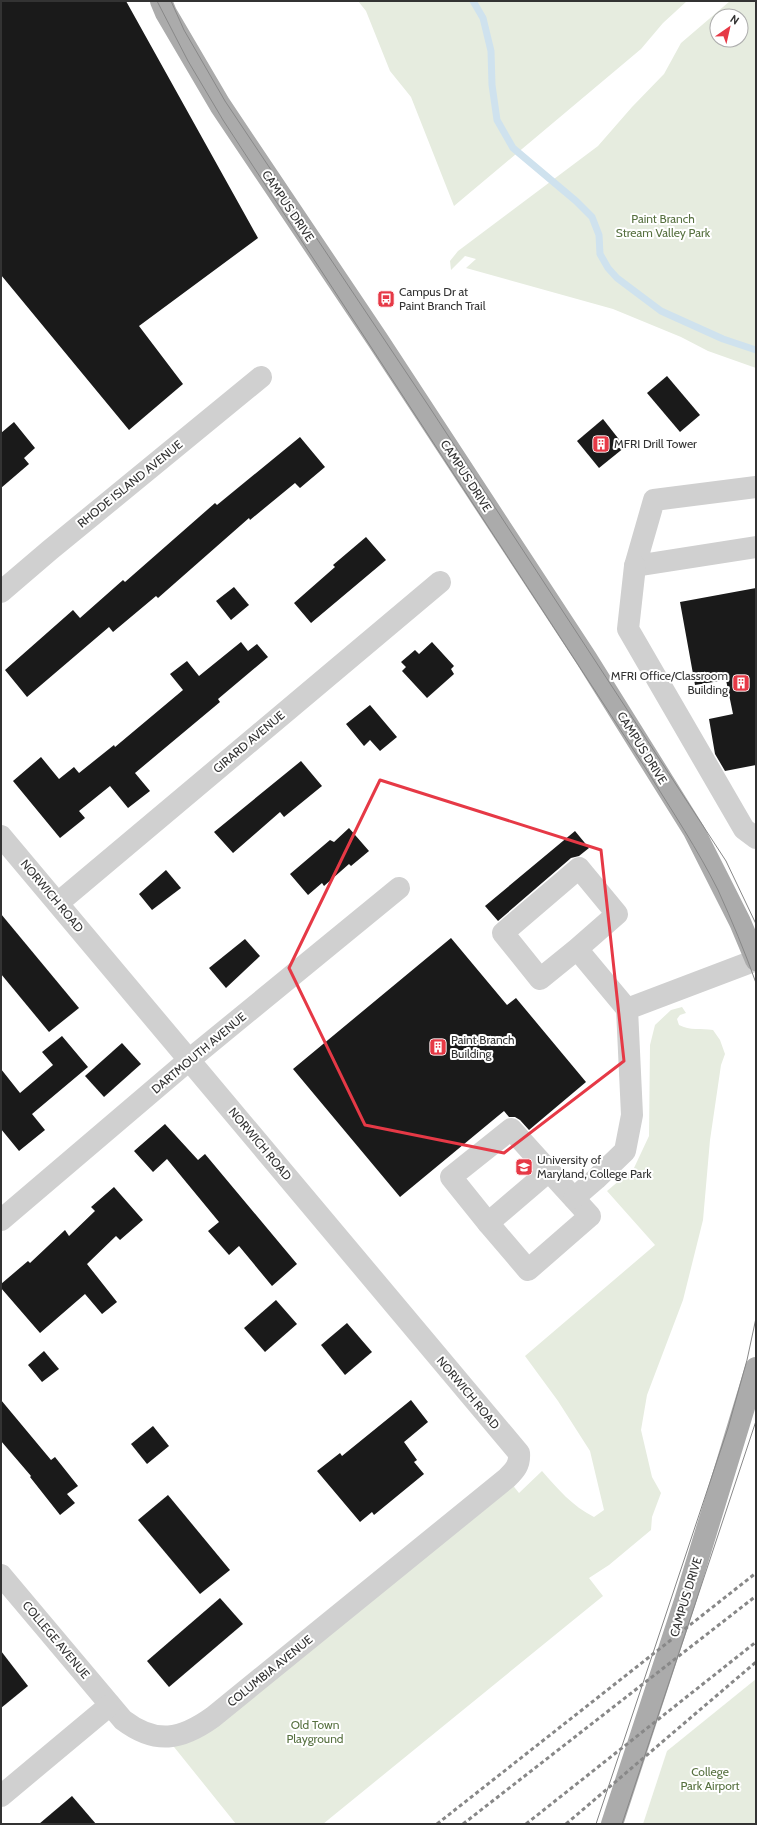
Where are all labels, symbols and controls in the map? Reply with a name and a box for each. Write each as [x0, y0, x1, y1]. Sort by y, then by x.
north arrow [709, 8, 749, 48]
text: N [727, 12, 742, 28]
street label: CAMPUS DRIVE [259, 167, 318, 244]
park label: Paint Branch Stream Valley Park [616, 211, 711, 240]
place label: Campus Dr at Paint Branch Trail [399, 284, 486, 313]
bus stop icon: Campus Dr at Paint Branch Trail [376, 289, 396, 309]
building icon: MFRI Drill Tower [591, 434, 611, 454]
street label: RHODE ISLAND AVENUE [74, 436, 186, 531]
place label: MFRI Drill Tower [614, 436, 697, 451]
street label: CAMPUS DRIVE [438, 437, 495, 515]
place label: MFRI Office/Classroom Building [611, 668, 729, 697]
building icon: MFRI Office/Classroom Building [731, 673, 751, 693]
street label: GIRARD AVENUE [210, 707, 288, 776]
street label: CAMPUS DRIVE [614, 709, 671, 787]
street label: NORWICH ROAD [18, 856, 87, 935]
street label: DARTMOUTH AVENUE [148, 1008, 249, 1097]
place label: Paint Branch Building [451, 1032, 515, 1061]
building icon: Paint Branch Building [428, 1037, 448, 1057]
street label: NORWICH ROAD [226, 1104, 295, 1183]
place label: University of Maryland, College Park [537, 1152, 652, 1181]
school or university icon: University of Maryland, College Park [514, 1157, 534, 1177]
street label: NORWICH ROAD [434, 1353, 503, 1432]
street label: CAMPUS DRIVE [666, 1555, 705, 1639]
street label: COLLEGE AVENUE [19, 1598, 94, 1682]
street label: COLUMBIA AVENUE [224, 1631, 316, 1710]
park label: Old Town Playground [286, 1717, 344, 1746]
park label: College Park Airport [680, 1764, 740, 1793]

